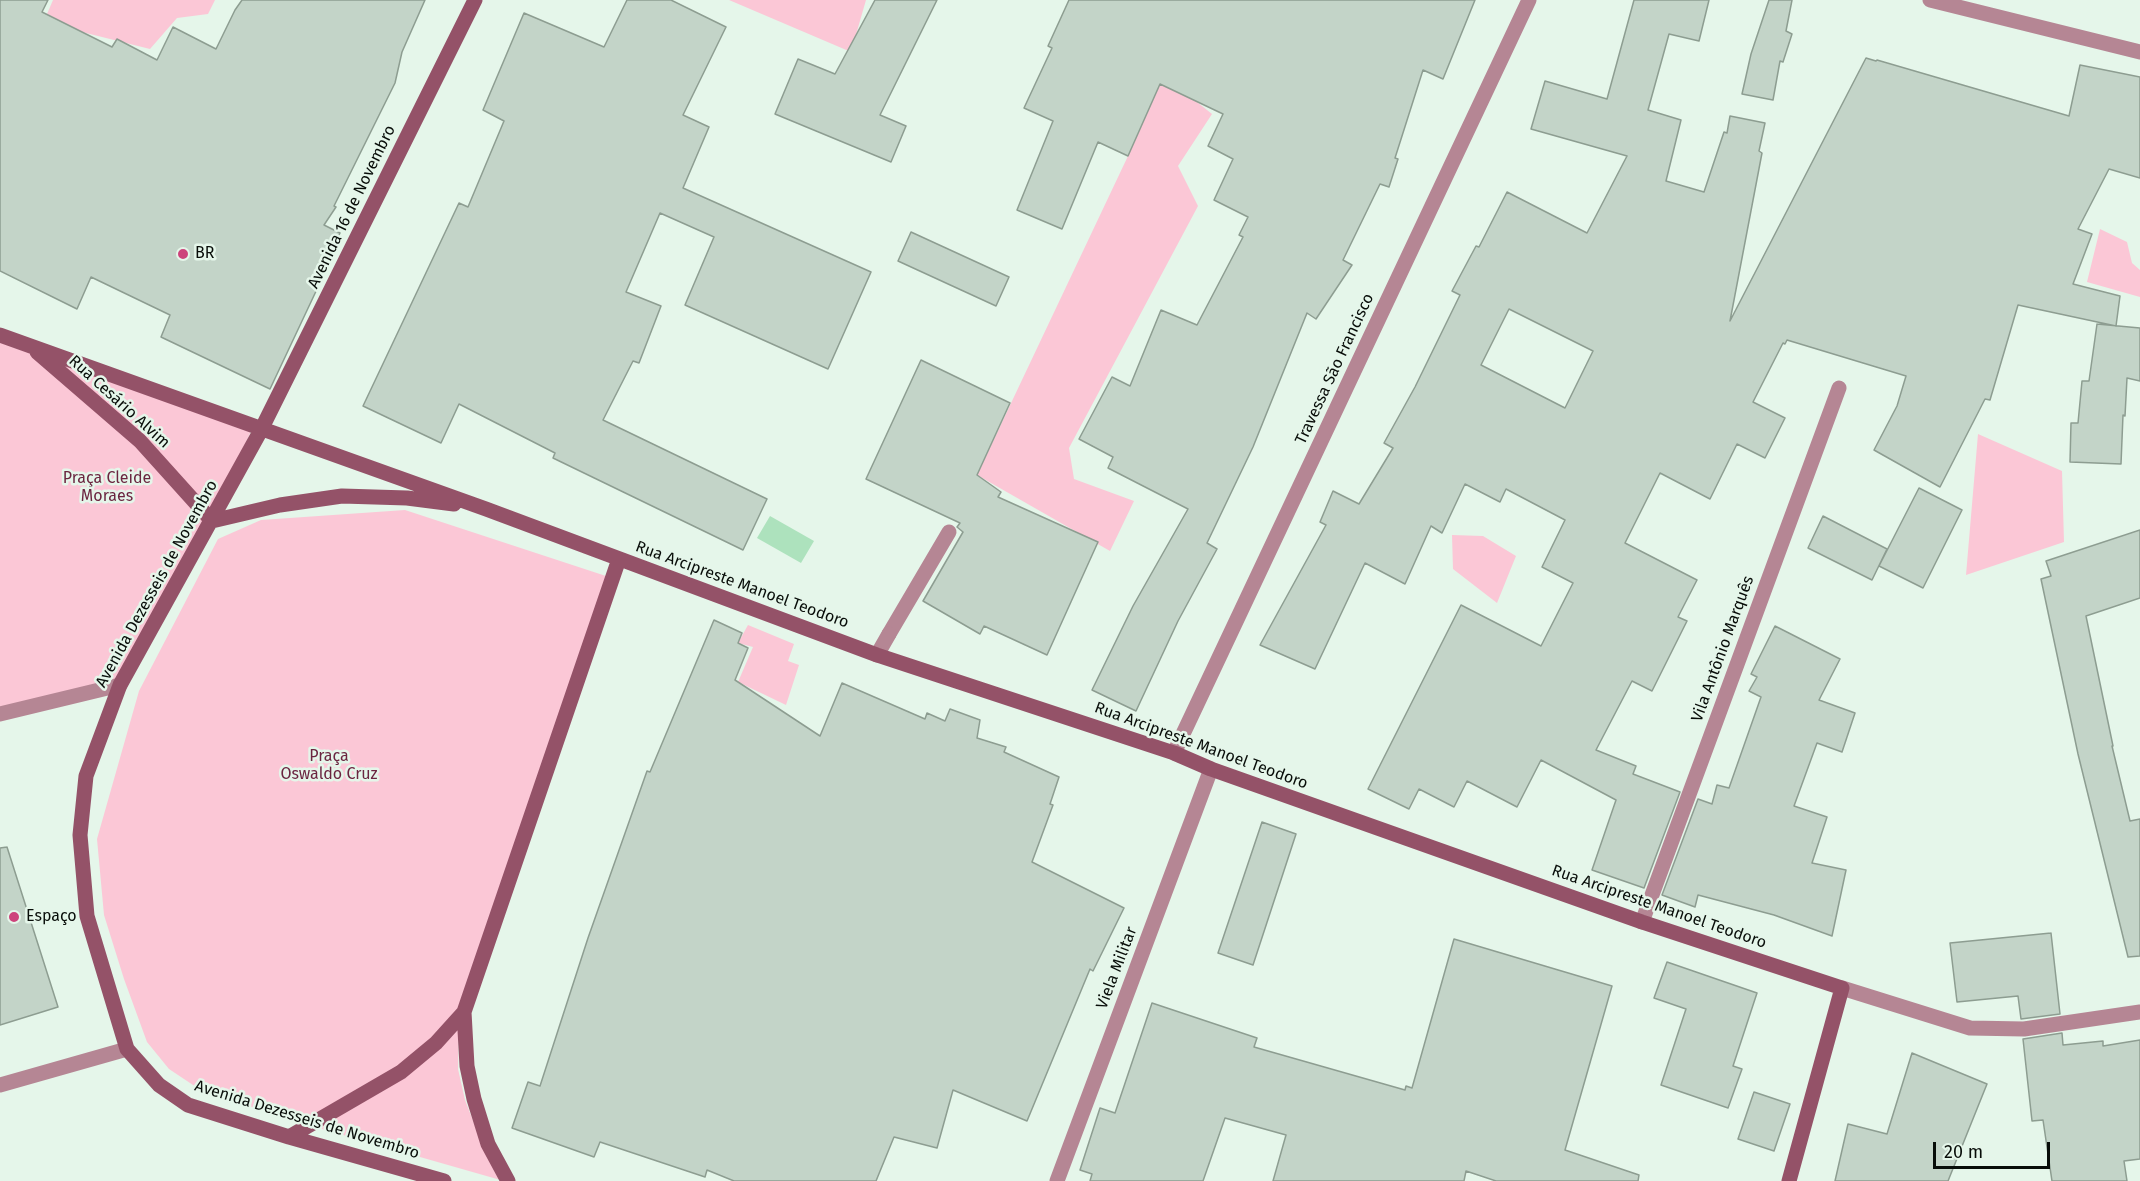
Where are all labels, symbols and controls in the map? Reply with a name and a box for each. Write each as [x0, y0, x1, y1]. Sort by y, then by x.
street label: Avenida 16 de Novembro [304, 122, 400, 292]
place label: BR [195, 244, 214, 264]
marker: BR [176, 247, 190, 261]
street label: Travessa São Francisco [1292, 291, 1378, 447]
street label: Rua Cesário Alvim [65, 352, 173, 452]
park label: Praça Cleide Moraes [63, 469, 151, 507]
street label: Avenida Dezesseis de Novembro [92, 477, 222, 691]
street label: Rua Arcipreste Manoel Teodoro [633, 537, 851, 633]
street label: Vila Antônio Marquês [1688, 573, 1758, 725]
street label: Rua Arcipreste Manoel Teodoro [1092, 698, 1310, 794]
park label: Praça Oswaldo Cruz [280, 747, 378, 785]
street label: Rua Arcipreste Manoel Teodoro [1549, 861, 1769, 953]
place label: Espaço [26, 907, 77, 927]
marker: Espaço [7, 910, 21, 924]
street label: Viela Militar [1093, 924, 1141, 1012]
street label: Avenida Dezesseis de Novembro [192, 1077, 422, 1163]
scale bar [1936, 1130, 2053, 1168]
text: 20 m [1944, 1141, 1983, 1163]

